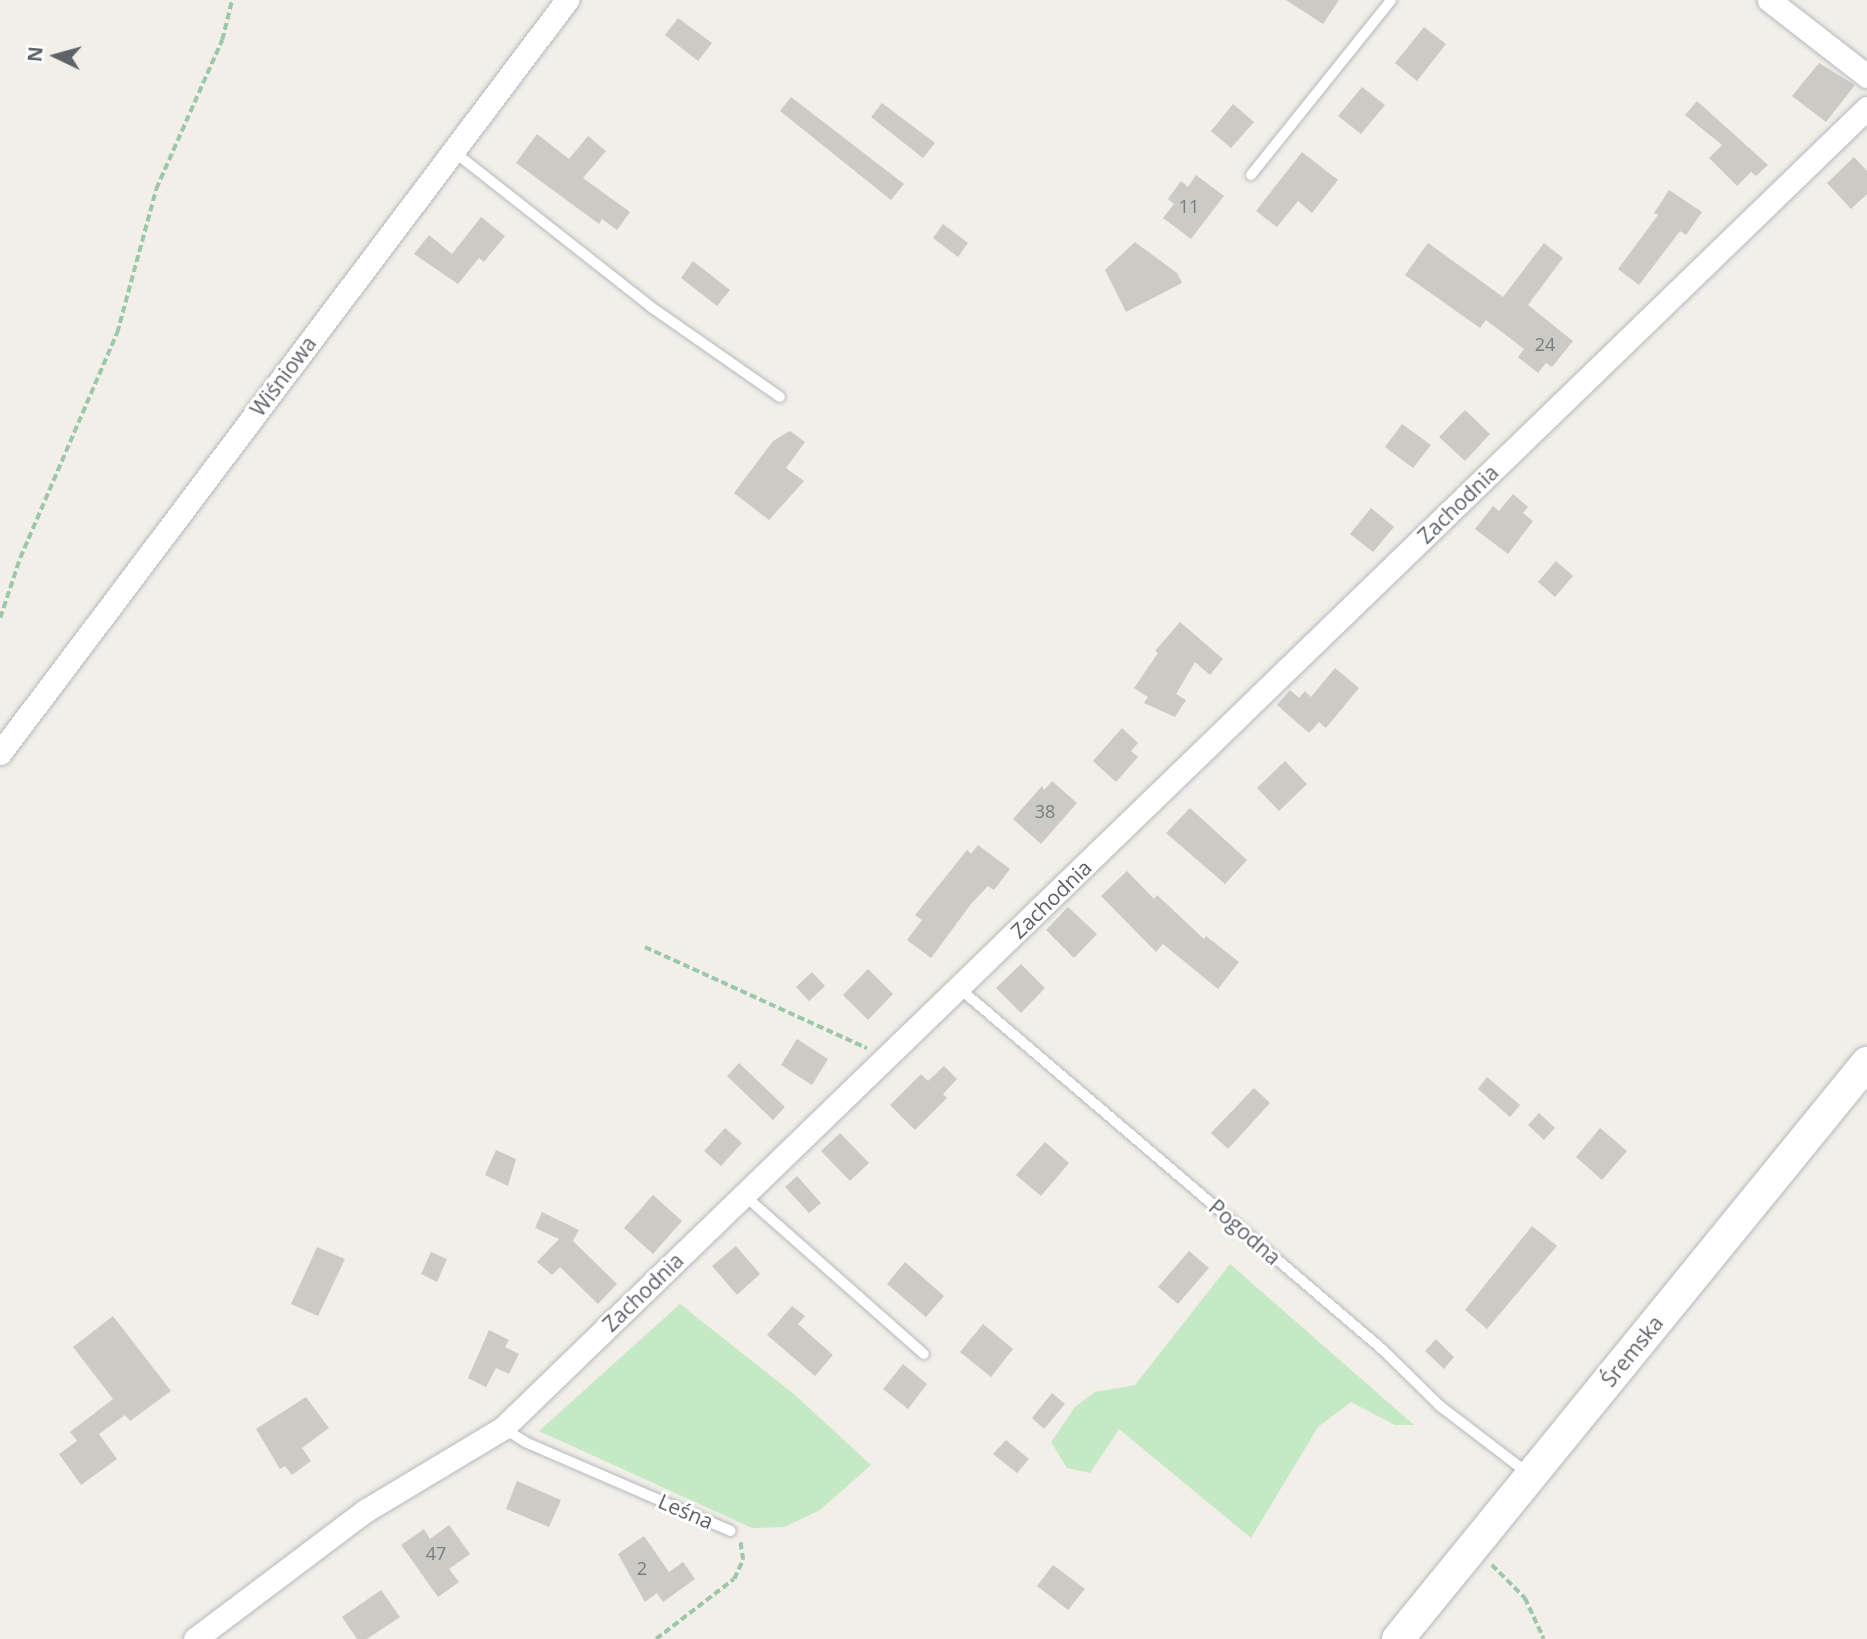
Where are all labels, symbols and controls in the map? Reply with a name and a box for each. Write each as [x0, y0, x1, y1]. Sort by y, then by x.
north arrow [21, 21, 91, 91]
text: N [21, 45, 49, 63]
house number: 11 [1179, 195, 1199, 217]
street label: Wiśniowa [245, 331, 321, 421]
house number: 24 [1535, 333, 1555, 355]
street label: Zachodnia [1413, 460, 1503, 548]
house number: 38 [1035, 800, 1055, 822]
street label: Zachodnia [1006, 855, 1096, 943]
street label: Pogodna [1204, 1194, 1286, 1270]
street label: Zachodnia [598, 1248, 688, 1336]
street label: Śremska [1596, 1310, 1668, 1392]
street label: Leśna [655, 1488, 717, 1534]
house number: 47 [426, 1542, 446, 1564]
house number: 2 [637, 1557, 647, 1579]

